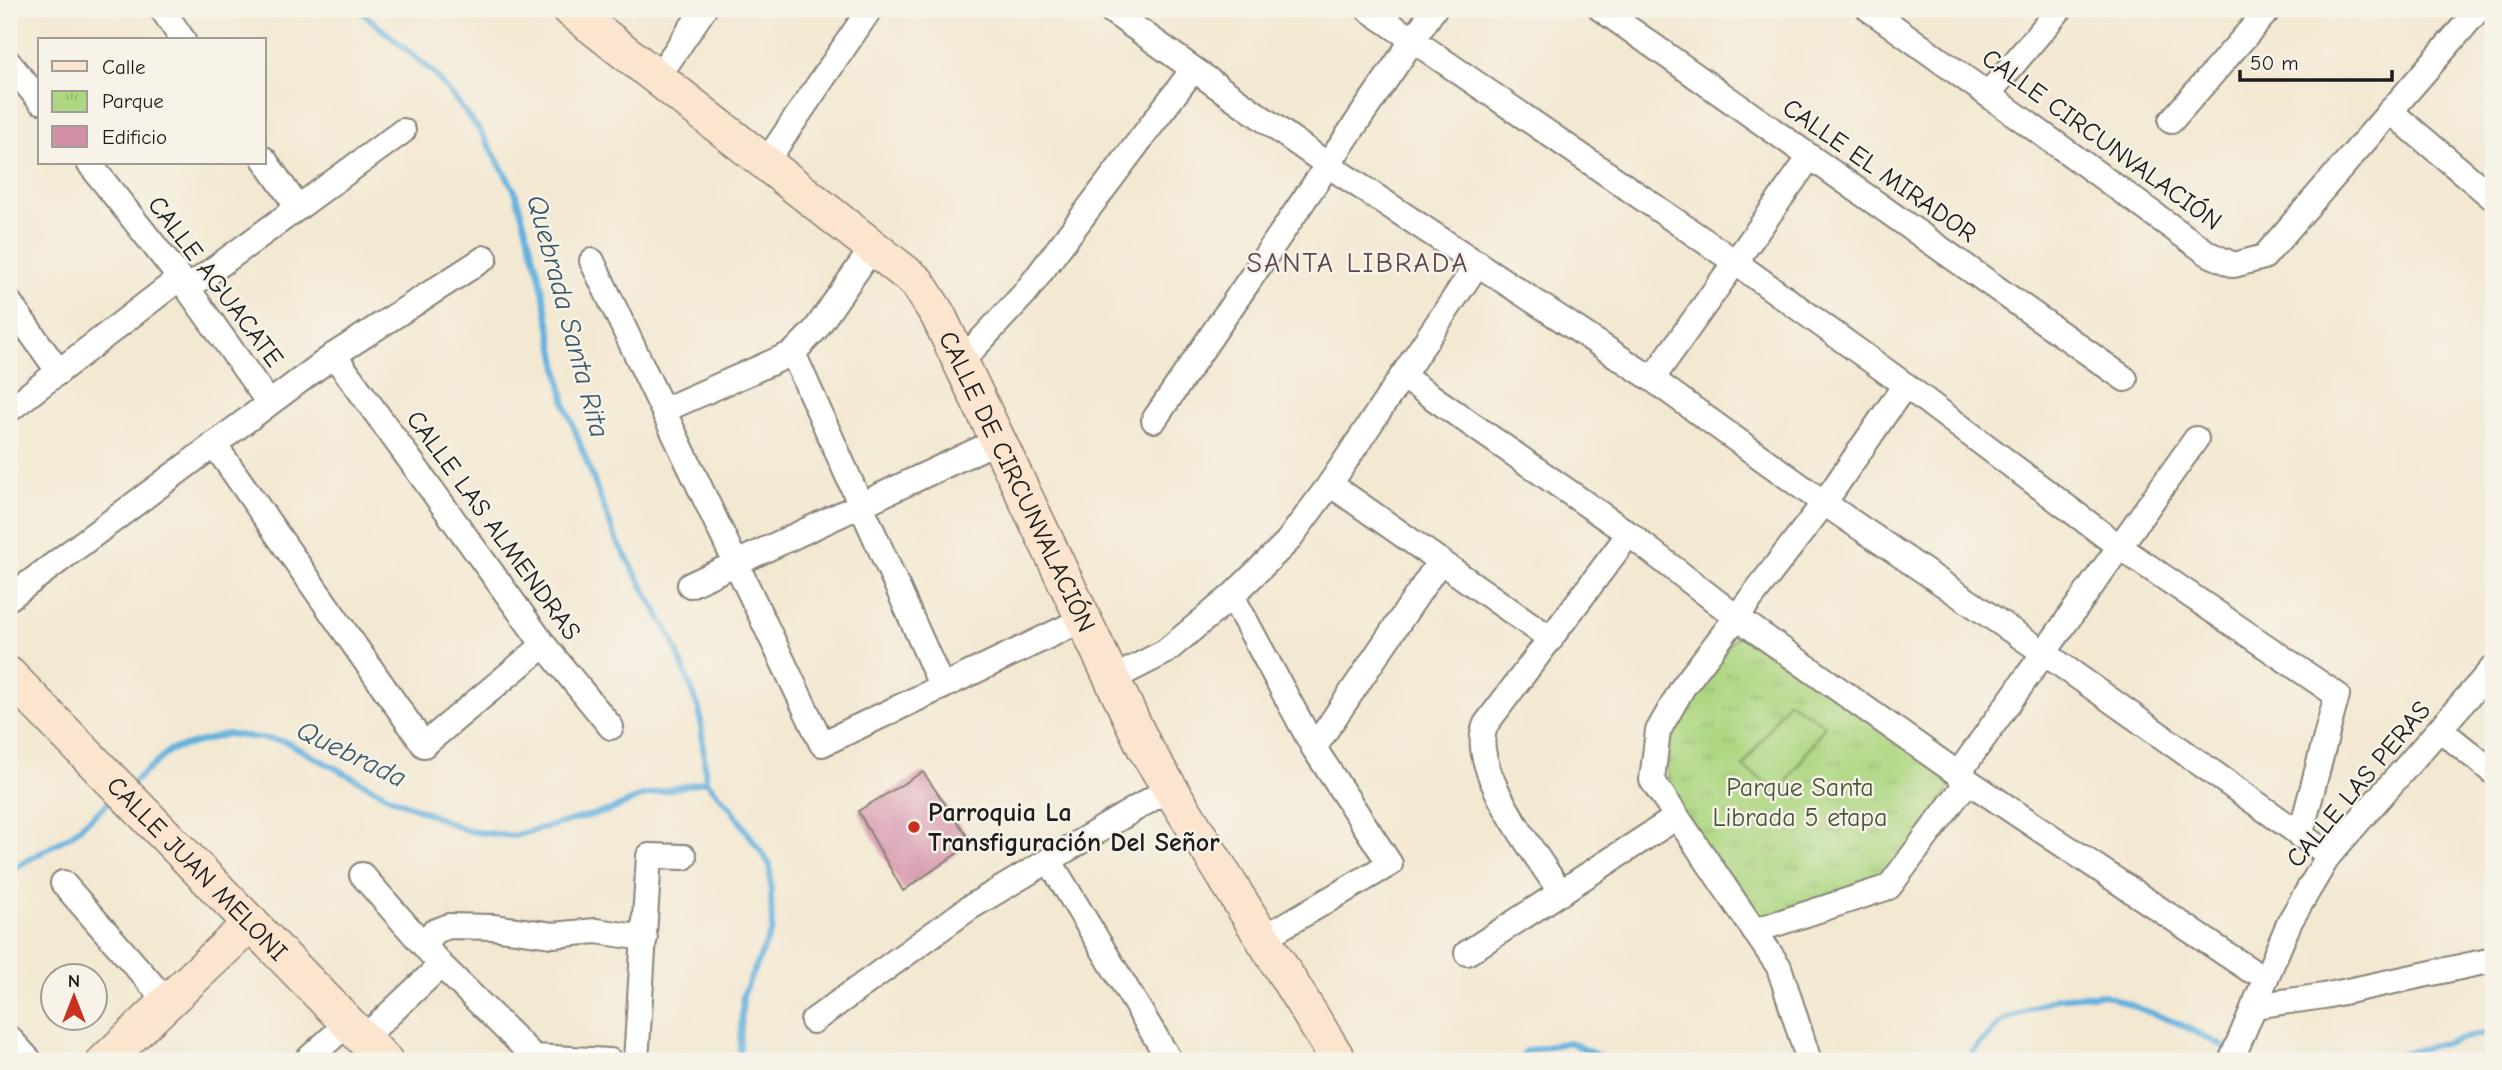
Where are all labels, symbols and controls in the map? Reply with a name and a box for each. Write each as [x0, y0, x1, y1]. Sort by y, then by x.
legend [38, 38, 266, 164]
scale bar [2240, 38, 2392, 82]
street label: CALLE CIRCUNVALACIÓN [1976, 42, 2228, 237]
text: 50 m [2250, 51, 2299, 75]
text: Calle [102, 55, 145, 79]
text: Parque [102, 89, 164, 113]
street label: CALLE EL MIRADOR [1777, 93, 1982, 249]
text: Edificio [102, 125, 167, 149]
street label: CALLE AGUACATE [141, 190, 289, 373]
water label: Quebrada Santa Rita [520, 191, 616, 441]
district label: SANTA LIBRADA [1246, 247, 1470, 279]
street label: CALLE DE CIRCUNVALACIÓN [932, 327, 1101, 637]
street label: CALLE LAS ALMENDRAS [400, 405, 587, 646]
street label: CALLE LAS PERAS [2280, 695, 2437, 874]
water label: Quebrada [292, 714, 411, 794]
street label: CALLE JUAN MELONI [100, 771, 293, 967]
park label: Parque Santa Librada 5 etapa [1712, 773, 1888, 833]
place label: Parroquia La Transfiguración Del Señor [928, 798, 1220, 858]
marker: Parroquia La Transfiguración Del Señor [906, 819, 922, 835]
north arrow [38, 962, 108, 1032]
text: N [68, 970, 80, 992]

